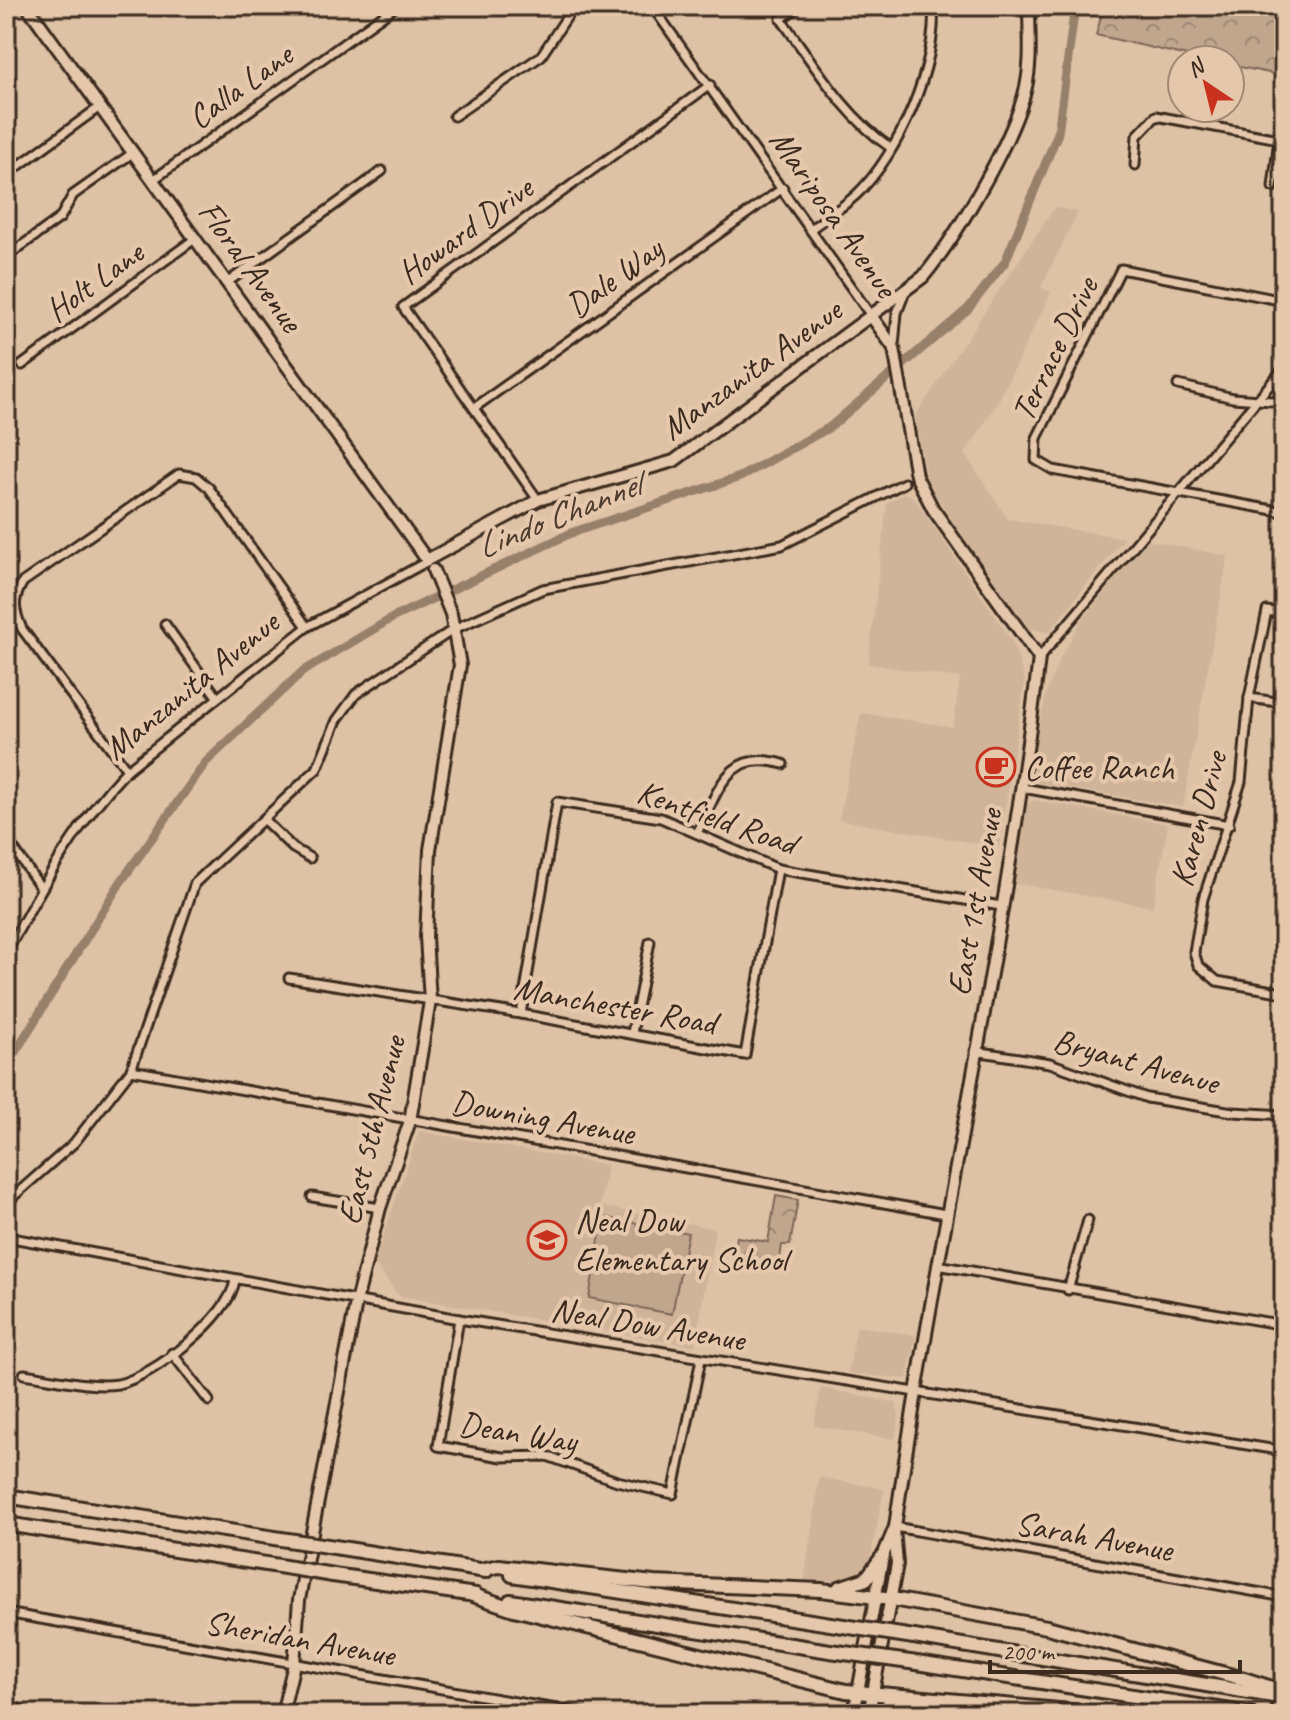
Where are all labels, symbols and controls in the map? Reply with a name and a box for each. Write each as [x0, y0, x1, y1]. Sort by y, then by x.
street label: Calla Lane [179, 32, 303, 138]
north arrow [1166, 44, 1246, 124]
text: N [1181, 51, 1211, 84]
street label: Mariposa Avenue [760, 121, 909, 308]
street label: Howard Drive [389, 165, 543, 293]
street label: Floral Avenue [189, 192, 314, 342]
street label: Dale Way [557, 226, 673, 327]
street label: Holt Lane [37, 230, 153, 331]
street label: Terrace Drive [1001, 268, 1108, 428]
street label: Manzanita Avenue [652, 287, 852, 449]
water label: Lindo Channel [469, 457, 657, 569]
street label: Manzanita Avenue [95, 599, 290, 769]
street label: Karen Drive [1159, 744, 1237, 891]
cafe icon: Coffee Ranch [975, 746, 1017, 788]
place label: Coffee Ranch [1024, 746, 1174, 789]
street label: Kentfield Road [632, 770, 807, 866]
street label: East 1st Avenue [936, 803, 1012, 999]
street label: Manchester Road [511, 966, 724, 1045]
street label: Bryant Avenue [1049, 1018, 1226, 1104]
street label: East 5th Avenue [327, 1030, 416, 1229]
street label: Downing Avenue [448, 1080, 640, 1155]
place label: Neal Dow Elementary School [575, 1199, 794, 1281]
school or university icon: Neal Dow Elementary School [526, 1219, 568, 1261]
street label: Neal Dow Avenue [548, 1288, 750, 1361]
street label: Dean Way [456, 1402, 582, 1463]
street label: Sarah Avenue [1012, 1501, 1178, 1571]
street label: Sheridan Avenue [202, 1600, 400, 1676]
scale bar [990, 1624, 1240, 1674]
text: 200 m [1002, 1637, 1056, 1667]

